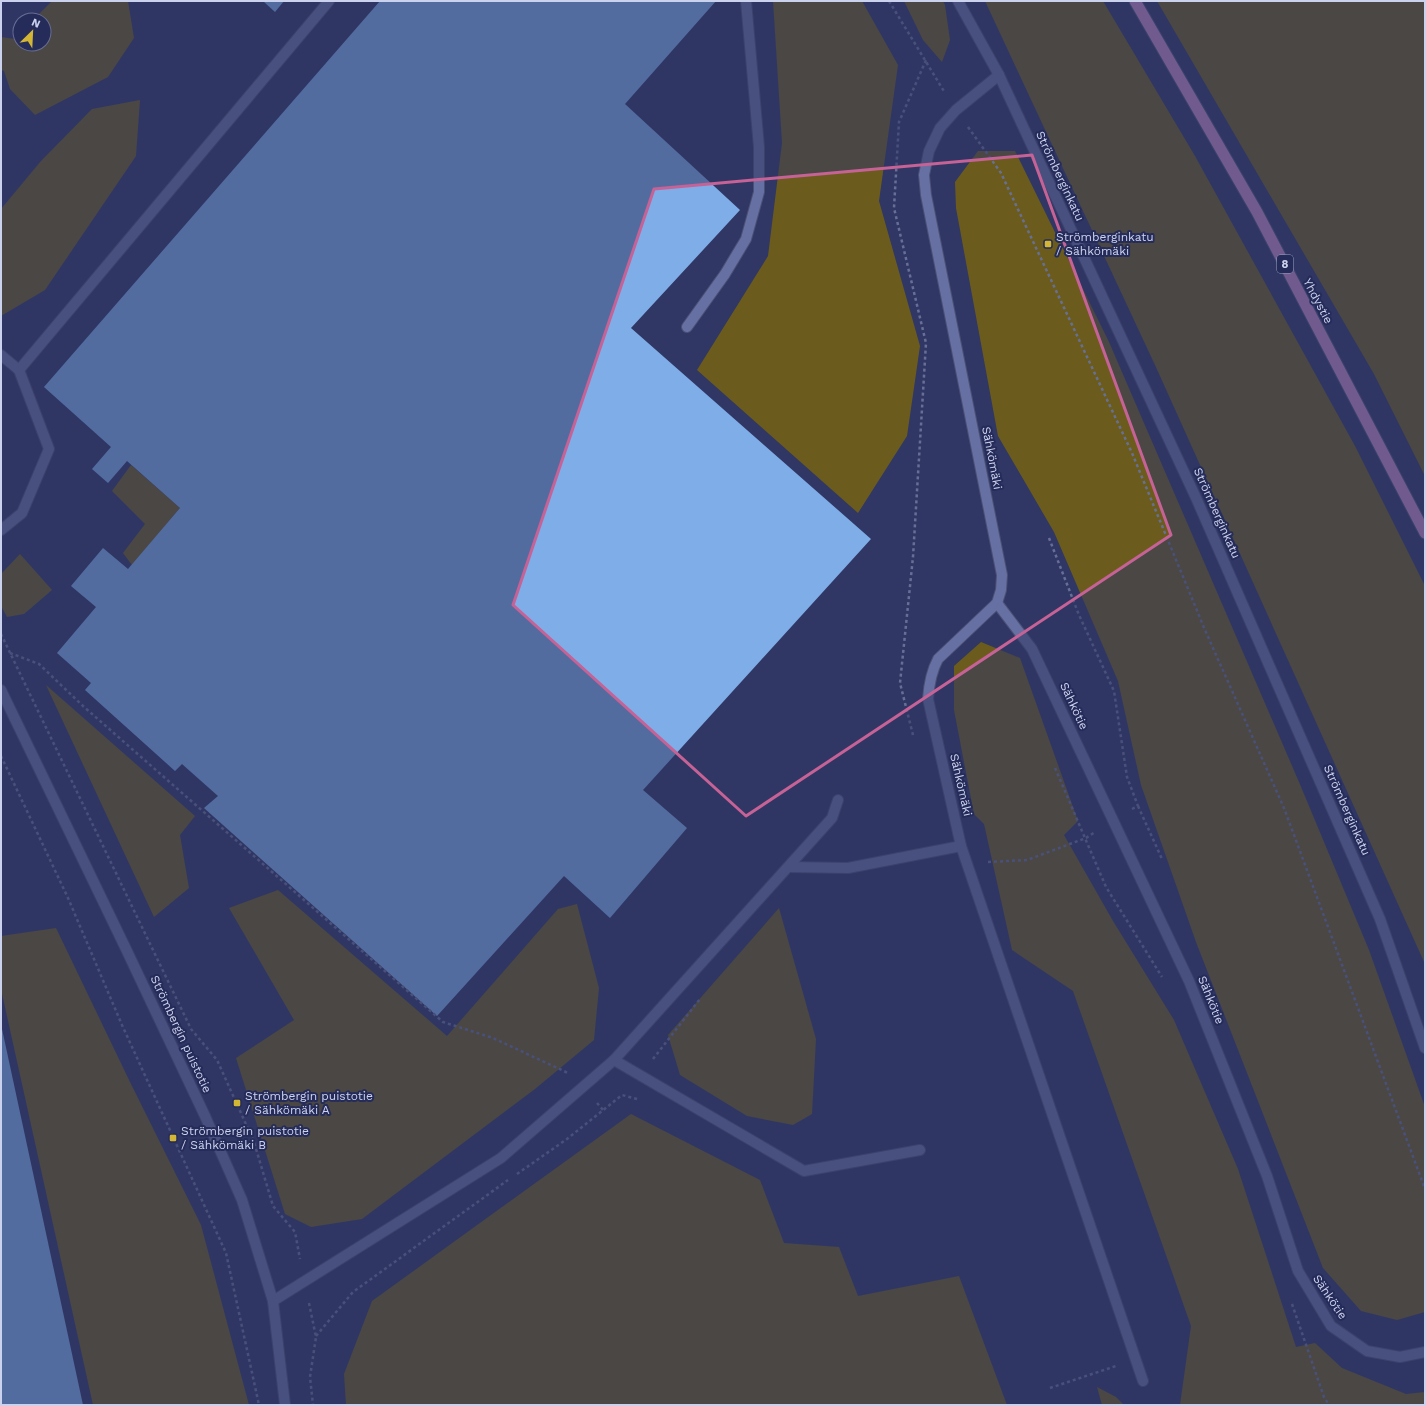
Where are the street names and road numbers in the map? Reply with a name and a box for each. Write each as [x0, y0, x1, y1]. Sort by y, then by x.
street label: Strömberginkatu [1033, 129, 1087, 223]
road number: 8 [1277, 255, 1293, 273]
street label: Yhdystie [1300, 276, 1336, 326]
street label: Sähkömäki [979, 425, 1005, 491]
street label: Strömberginkatu [1191, 465, 1243, 561]
street label: Sähkötie [1057, 680, 1091, 732]
street label: Sähkömäki [947, 752, 975, 818]
street label: Strömberginkatu [1321, 762, 1373, 858]
street label: Strömbergin puistotie [148, 973, 214, 1095]
street label: Sähkötie [1195, 974, 1227, 1026]
street label: Sähkötie [1310, 1272, 1350, 1322]

